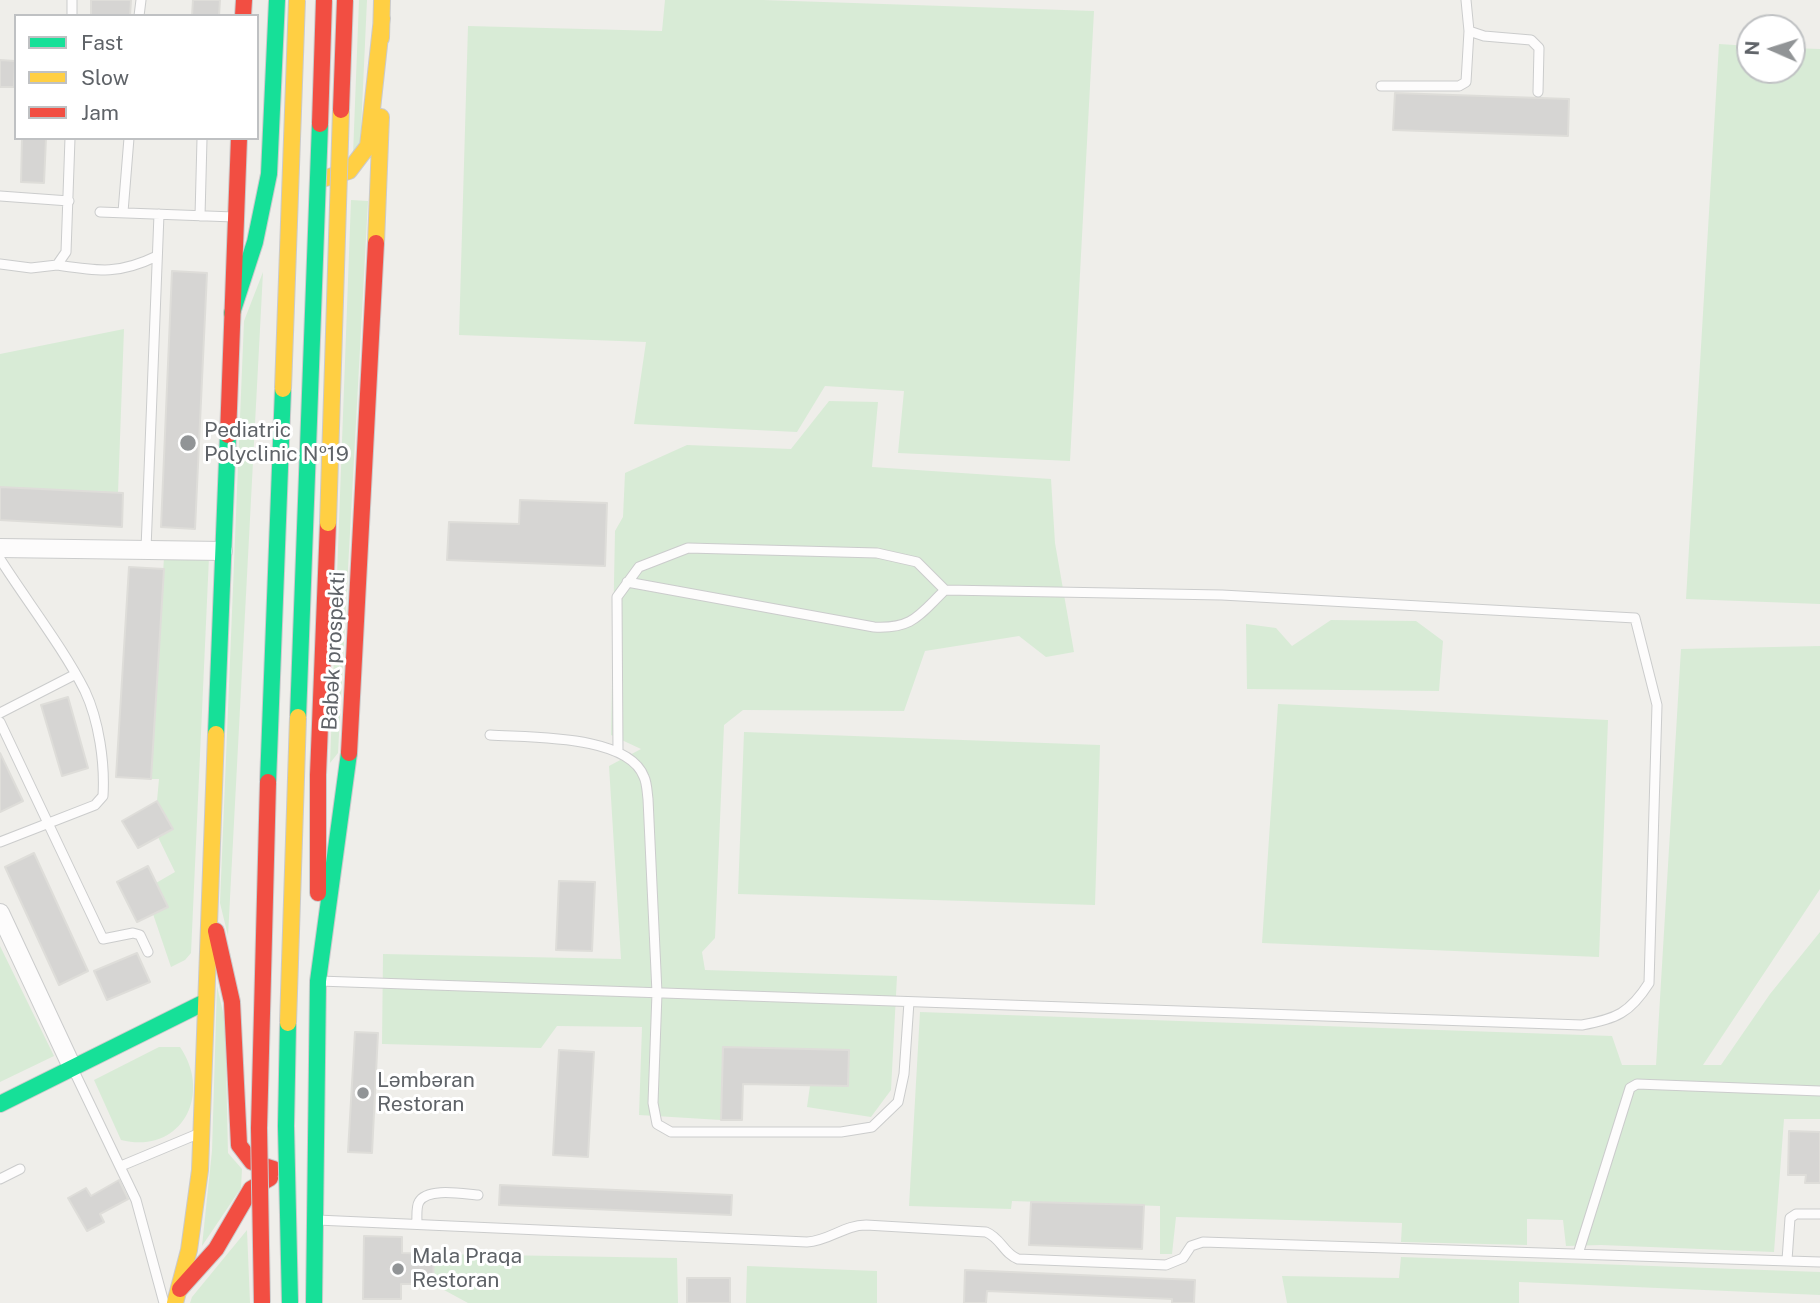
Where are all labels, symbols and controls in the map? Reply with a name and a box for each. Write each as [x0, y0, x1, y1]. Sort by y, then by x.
legend [14, 14, 259, 140]
north arrow [1736, 14, 1806, 84]
text: Fast [81, 30, 123, 55]
text: N [1741, 40, 1763, 56]
text: Slow [81, 65, 129, 90]
text: Jam [81, 100, 119, 125]
place label: Pediatric Polyclinic №19 [204, 418, 349, 468]
marker: Pediatric Polyclinic №19 [178, 433, 198, 453]
street label: Babək prospekti [317, 571, 351, 731]
place label: Ləmbəran Restoran [377, 1068, 475, 1118]
marker: Ləmbəran Restoran [355, 1085, 371, 1101]
place label: Mala Praqa Restoran [412, 1244, 522, 1294]
marker: Mala Praqa Restoran [390, 1261, 406, 1277]

